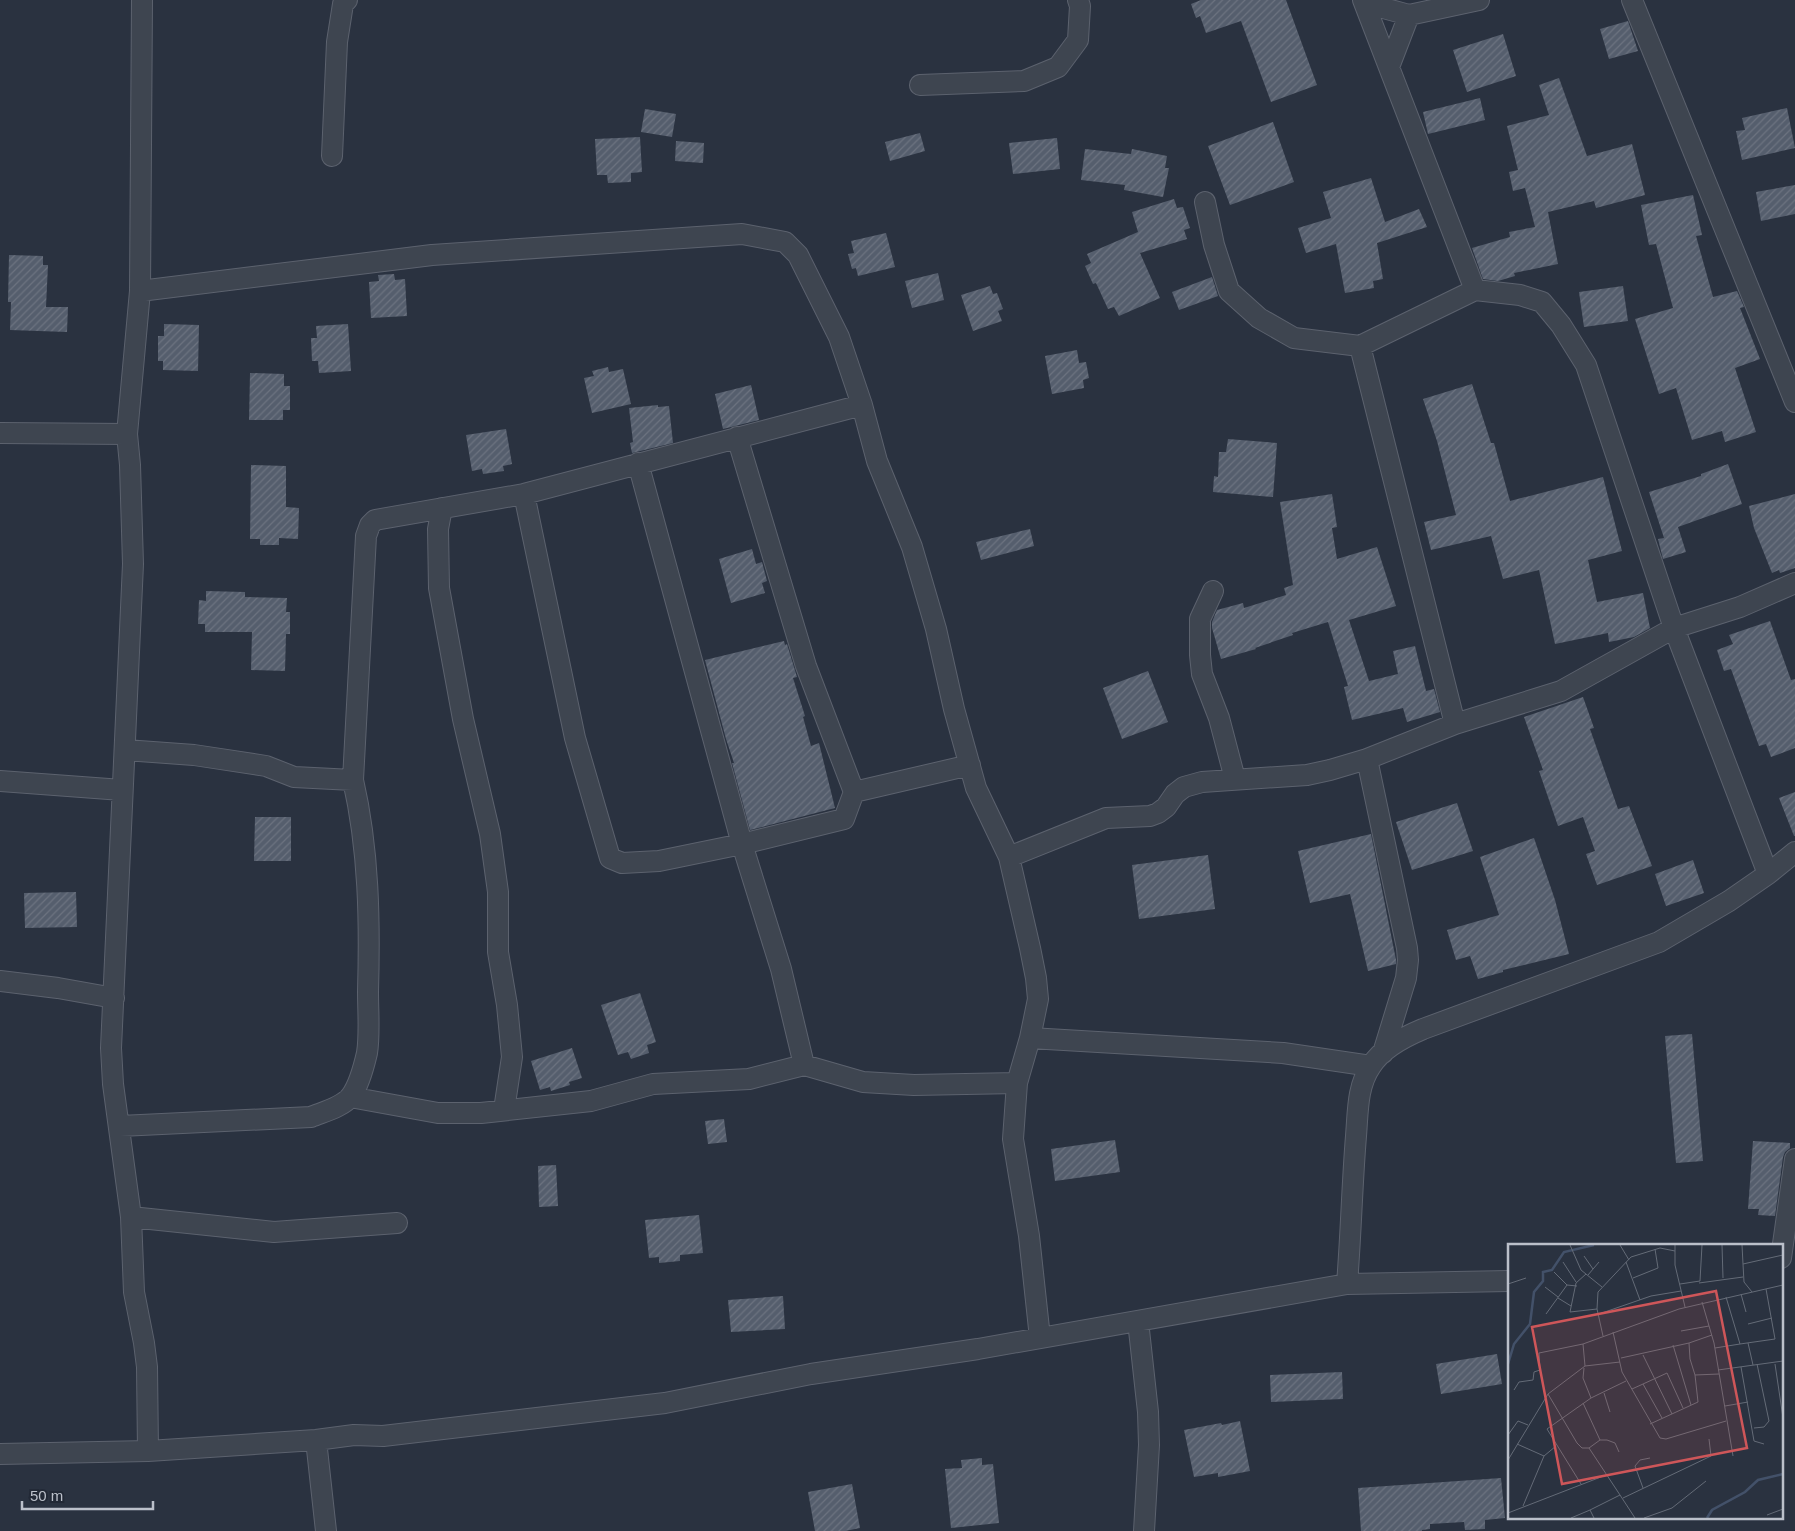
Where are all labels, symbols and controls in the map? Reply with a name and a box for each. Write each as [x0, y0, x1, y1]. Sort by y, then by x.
inset map [1508, 1244, 1782, 1518]
scale bar [22, 1478, 154, 1510]
text: 50 m [30, 1487, 63, 1504]

